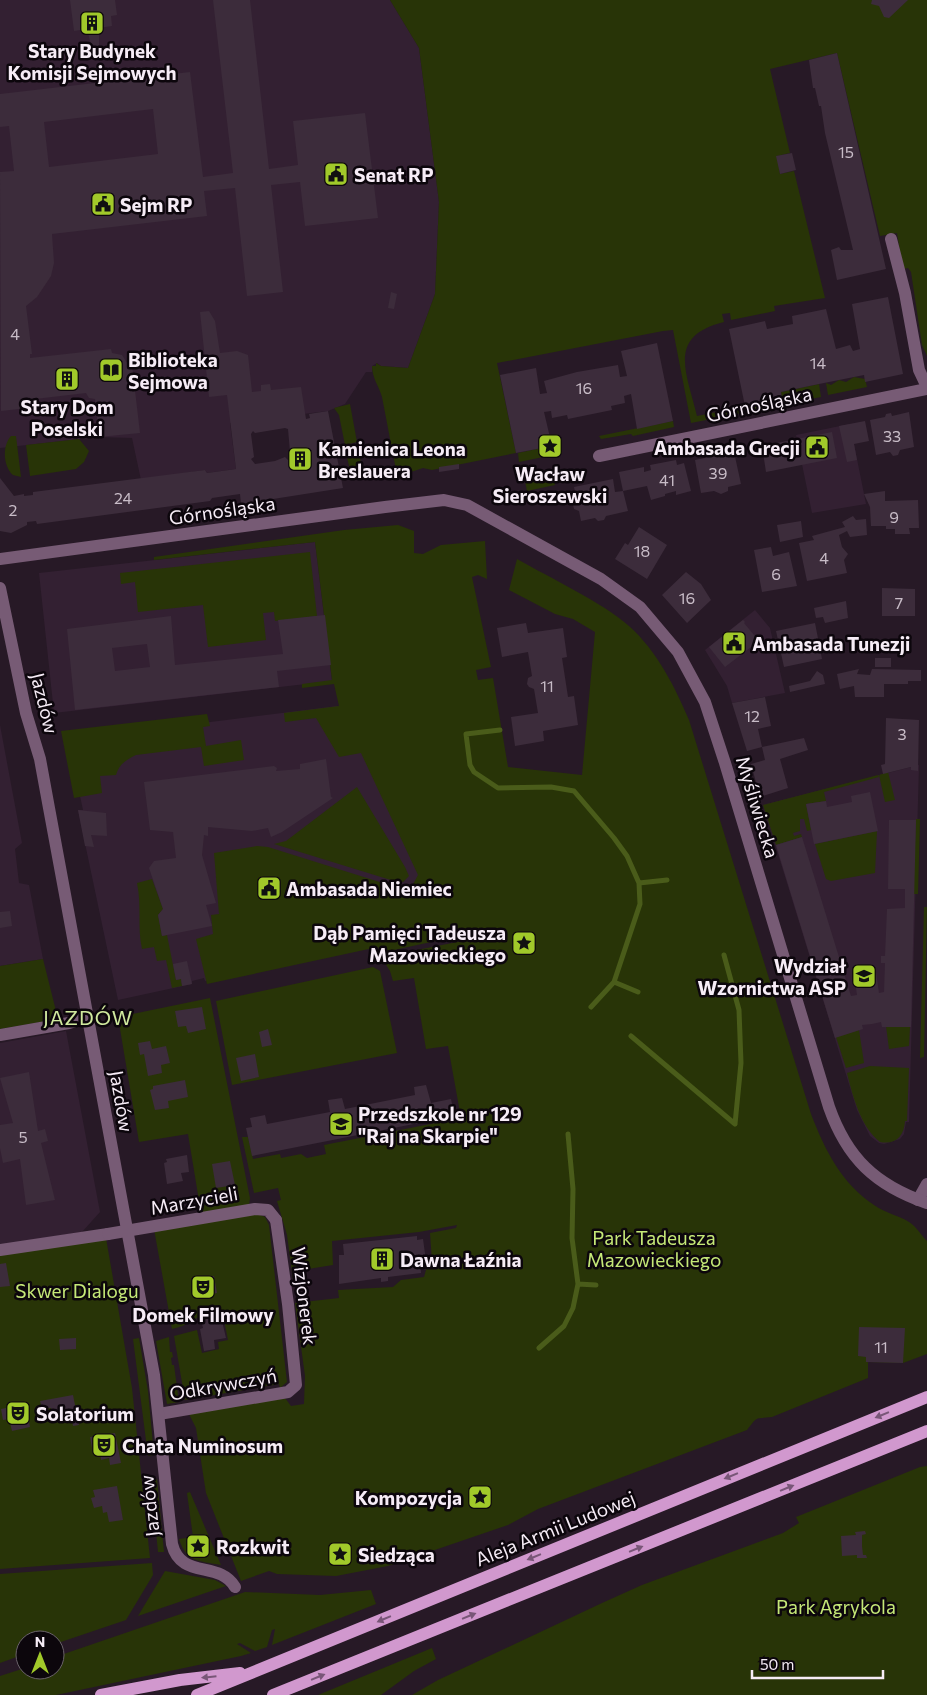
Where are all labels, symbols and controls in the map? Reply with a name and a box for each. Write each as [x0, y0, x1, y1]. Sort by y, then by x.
building icon: Stary Budynek Komisji Sejmowych [79, 10, 105, 36]
place label: Stary Budynek Komisji Sejmowych [8, 39, 176, 84]
house number: 15 [838, 142, 854, 161]
public building icon: Senat RP [323, 161, 349, 187]
place label: Senat RP [354, 163, 434, 186]
public building icon: Sejm RP [90, 191, 116, 217]
place label: Sejm RP [120, 193, 192, 216]
house number: 4 [10, 324, 20, 343]
place label: Biblioteka Sejmowa [128, 348, 218, 393]
house number: 14 [810, 353, 827, 372]
library icon: Biblioteka Sejmowa [98, 357, 124, 383]
building icon: Stary Dom Poselski [54, 366, 80, 392]
house number: 16 [576, 378, 592, 397]
street label: Górnośląska [704, 382, 814, 426]
place label: Stary Dom Poselski [20, 395, 114, 440]
house number: 33 [883, 426, 901, 445]
place icon: Wacław Sieroszewski [537, 433, 563, 459]
public building icon: Ambasada Grecji [804, 434, 830, 460]
place label: Ambasada Grecji [654, 436, 800, 459]
place label: Kamienica Leona Breslauera [318, 437, 466, 482]
building icon: Kamienica Leona Breslauera [287, 446, 313, 472]
place label: Wacław Sieroszewski [493, 462, 607, 507]
house number: 39 [709, 463, 727, 482]
house number: 41 [659, 470, 675, 489]
house number: 24 [114, 488, 132, 507]
street label: Górnośląska [167, 491, 277, 529]
house number: 2 [9, 500, 18, 519]
house number: 9 [889, 507, 899, 526]
house number: 18 [634, 541, 650, 560]
house number: 4 [819, 548, 829, 567]
house number: 6 [771, 564, 781, 583]
house number: 16 [679, 588, 695, 607]
house number: 7 [895, 593, 903, 612]
public building icon: Ambasada Tunezji [721, 630, 747, 656]
place label: Ambasada Tunezji [752, 632, 910, 655]
street label: Jazdów [26, 670, 64, 736]
house number: 11 [540, 676, 554, 695]
house number: 12 [744, 706, 760, 725]
house number: 3 [897, 724, 907, 743]
street label: Myśliwiecka [732, 753, 784, 861]
public building icon: Ambasada Niemiec [256, 875, 282, 901]
place label: Ambasada Niemiec [286, 877, 452, 900]
place label: Dąb Pamięci Tadeusza Mazowieckiego [313, 921, 506, 966]
place icon: Dąb Pamięci Tadeusza Mazowieckiego [511, 930, 537, 956]
place label: Wydział Wzornictwa ASP [698, 954, 846, 999]
school or university icon: Wydział Wzornictwa ASP [851, 963, 877, 989]
district label: JAZDÓW [43, 1005, 133, 1029]
street label: Jazdów [105, 1068, 139, 1134]
place label: Przedszkole nr 129 "Raj na Skarpie" [358, 1102, 522, 1147]
school or university icon: Przedszkole nr 129 "Raj na Skarpie" [328, 1111, 354, 1137]
house number: 5 [18, 1127, 28, 1146]
street label: Marzycieli [148, 1181, 240, 1219]
park label: Park Tadeusza Mazowieckiego [587, 1226, 721, 1271]
street label: Wizjonerek [288, 1246, 322, 1346]
building icon: Dawna Łaźnia [369, 1246, 395, 1272]
place label: Dawna Łaźnia [400, 1248, 522, 1271]
theatre icon: Domek Filmowy [190, 1274, 216, 1300]
park label: Skwer Dialogu [15, 1279, 139, 1302]
place label: Domek Filmowy [132, 1303, 274, 1326]
house number: 11 [874, 1337, 888, 1356]
street label: Odkrywczyń [168, 1363, 278, 1405]
theatre icon: Solatorium [5, 1400, 31, 1426]
place label: Solatorium [36, 1402, 134, 1425]
one-way arrow [874, 1411, 889, 1419]
theatre icon: Chata Numinosum [91, 1432, 117, 1458]
place label: Chata Numinosum [122, 1434, 283, 1457]
one-way arrow [724, 1473, 738, 1481]
street label: Jazdów [134, 1474, 164, 1538]
place icon: Kompozycja [467, 1484, 493, 1510]
one-way arrow [780, 1484, 795, 1492]
street label: Aleja Armii Ludowej [472, 1485, 638, 1571]
place label: Kompozycja [355, 1486, 462, 1509]
place icon: Rozkwit [185, 1533, 211, 1559]
place label: Rozkwit [216, 1535, 290, 1558]
place icon: Siedząca [327, 1541, 353, 1567]
place label: Siedząca [358, 1543, 435, 1566]
one-way arrow [629, 1545, 644, 1553]
one-way arrow [527, 1553, 541, 1561]
park label: Park Agrykola [776, 1595, 896, 1618]
one-way arrow [462, 1612, 476, 1620]
one-way arrow [377, 1615, 391, 1623]
north arrow [15, 1630, 65, 1680]
text: N [35, 1633, 45, 1650]
scale bar [752, 1648, 883, 1680]
text: 50 m [760, 1655, 794, 1673]
one-way arrow [201, 1673, 217, 1681]
one-way arrow [311, 1673, 326, 1681]

